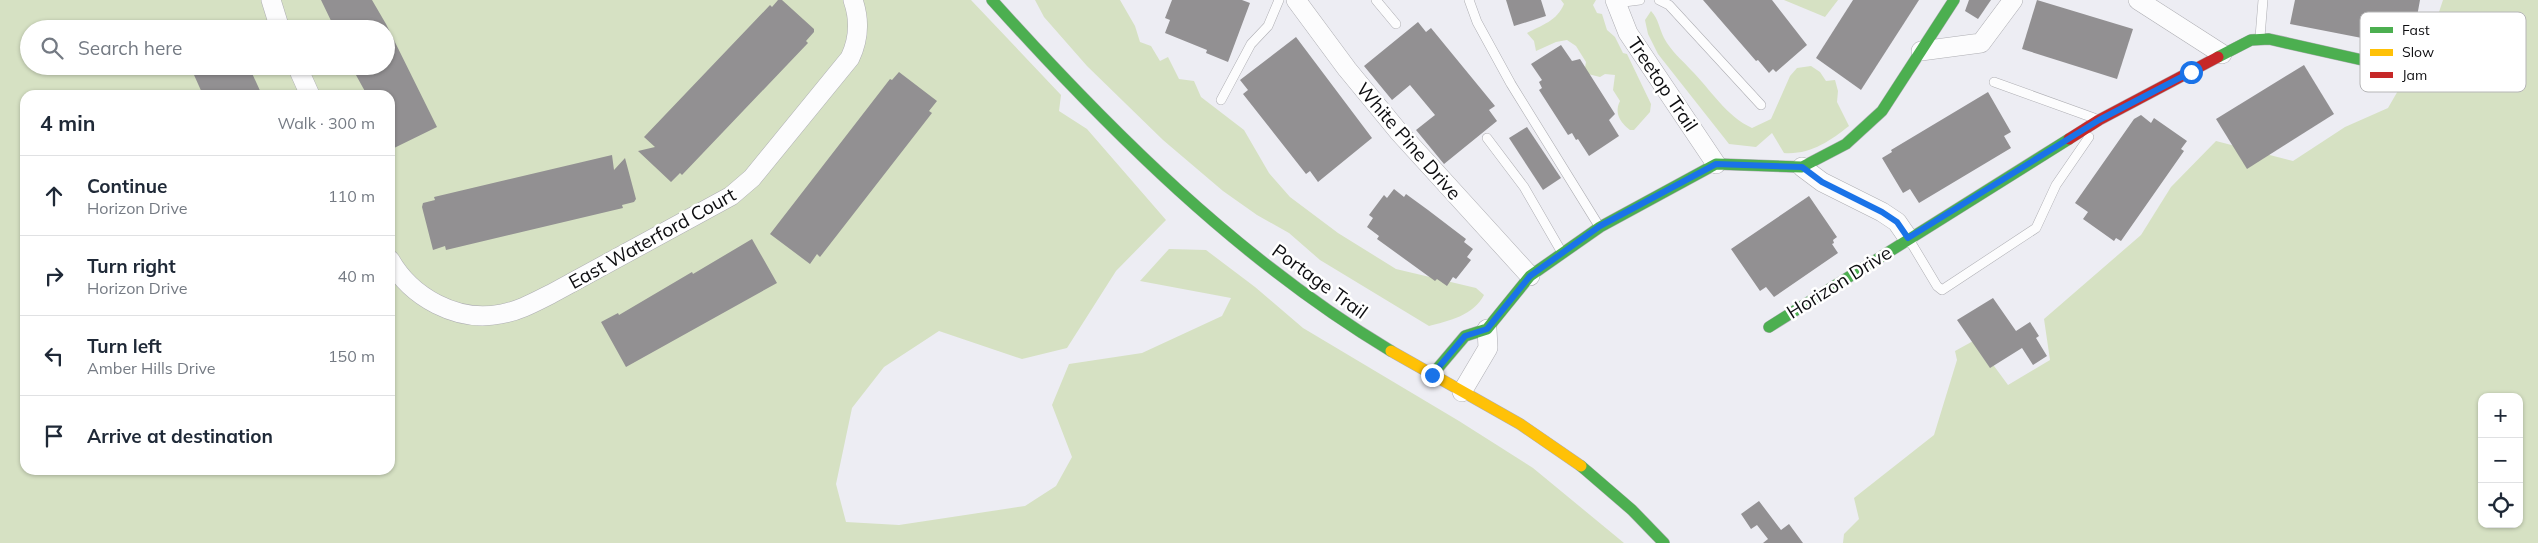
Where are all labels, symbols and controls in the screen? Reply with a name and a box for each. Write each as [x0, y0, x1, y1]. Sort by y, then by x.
legend [2360, 12, 2526, 92]
search box [20, 20, 395, 75]
text: Fast [2402, 21, 2430, 39]
street label: Treetop Trail [1623, 32, 1703, 136]
icon: search [38, 34, 66, 62]
text: Search here [78, 36, 182, 60]
text: Slow [2402, 43, 2434, 61]
route start [2180, 61, 2203, 84]
text: Jam [2402, 66, 2427, 84]
street label: White Pine Drive [1351, 77, 1467, 205]
text: 4 min [40, 110, 95, 136]
text: Walk · 300 m [277, 113, 375, 133]
text: Continue [87, 174, 167, 198]
icon: ahead [40, 182, 68, 210]
street label: East Waterford Court [564, 182, 740, 294]
text: 110 m [328, 186, 375, 206]
text: Horizon Drive [87, 198, 188, 218]
street label: Portage Trail [1268, 238, 1372, 324]
street label: Horizon Drive [1782, 240, 1896, 324]
text: Turn right [87, 254, 176, 278]
icon: right [40, 262, 68, 290]
text: 40 m [338, 266, 375, 286]
text: Horizon Drive [87, 278, 188, 298]
text: Turn left [87, 334, 162, 358]
icon: left [40, 342, 68, 370]
text: 150 m [328, 346, 375, 366]
text: Amber Hills Drive [87, 358, 216, 378]
route end [1421, 364, 1444, 387]
map controls [2478, 393, 2523, 528]
button: + [2478, 393, 2523, 438]
icon: arrive [40, 422, 68, 450]
text: Arrive at destination [87, 424, 273, 448]
button: − [2478, 438, 2523, 483]
button: locate [2478, 483, 2523, 528]

